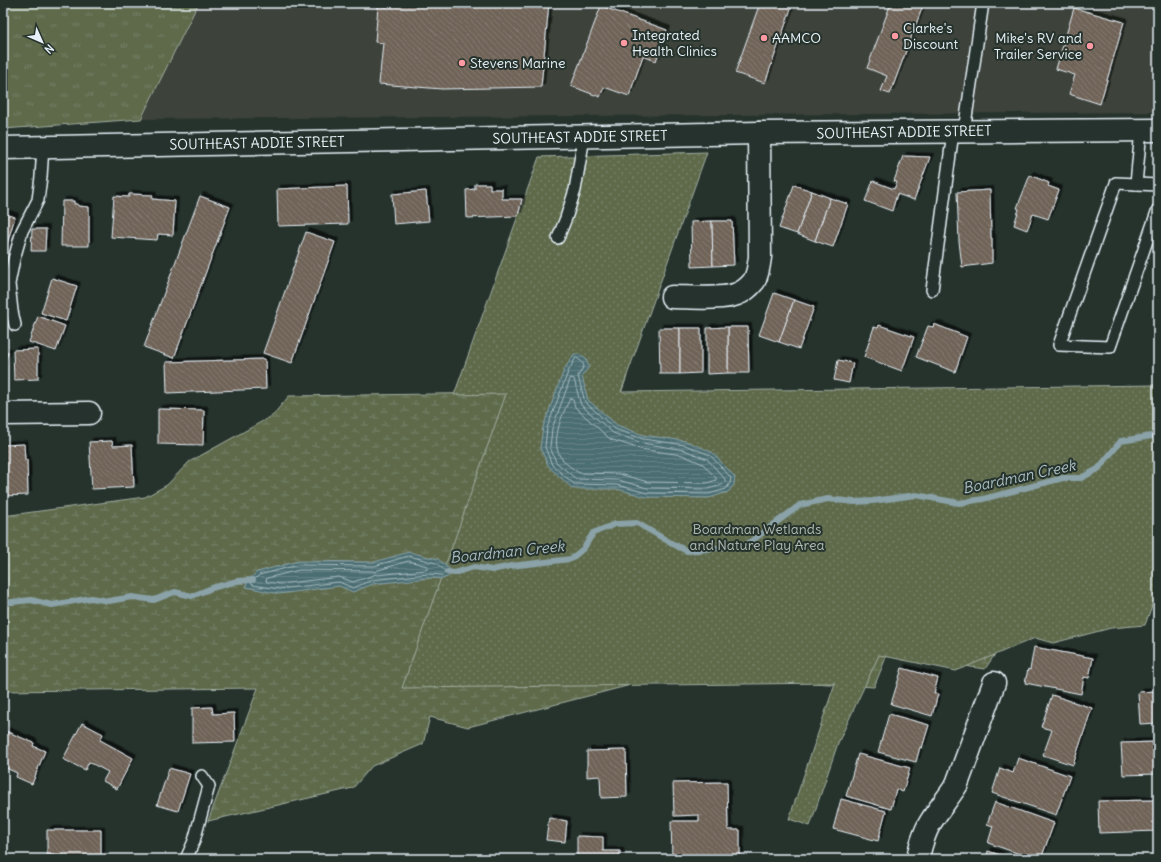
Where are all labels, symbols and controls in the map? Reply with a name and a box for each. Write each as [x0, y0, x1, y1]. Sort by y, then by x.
place label: Clarke's Discount [903, 19, 958, 53]
north arrow [22, 22, 62, 62]
place label: Integrated Health Clinics [632, 26, 717, 60]
place label: AAMCO [772, 29, 821, 47]
place label: Mike's RV and Trailer Service [994, 29, 1082, 63]
marker: Clarke's Discount [890, 31, 900, 41]
marker: AAMCO [759, 33, 769, 43]
marker: Integrated Health Clinics [619, 38, 629, 48]
text: N [41, 41, 57, 57]
marker: Mike's RV and Trailer Service [1085, 41, 1095, 51]
place label: Stevens Marine [470, 54, 566, 72]
marker: Stevens Marine [457, 58, 467, 68]
street label: SOUTHEAST ADDIE STREET [816, 121, 992, 143]
street label: SOUTHEAST ADDIE STREET [492, 126, 668, 148]
street label: SOUTHEAST ADDIE STREET [169, 132, 345, 154]
water label: Boardman Creek [961, 455, 1078, 498]
park label: Boardman Wetlands and Nature Play Area [690, 520, 824, 554]
water label: Boardman Creek [449, 536, 566, 567]

